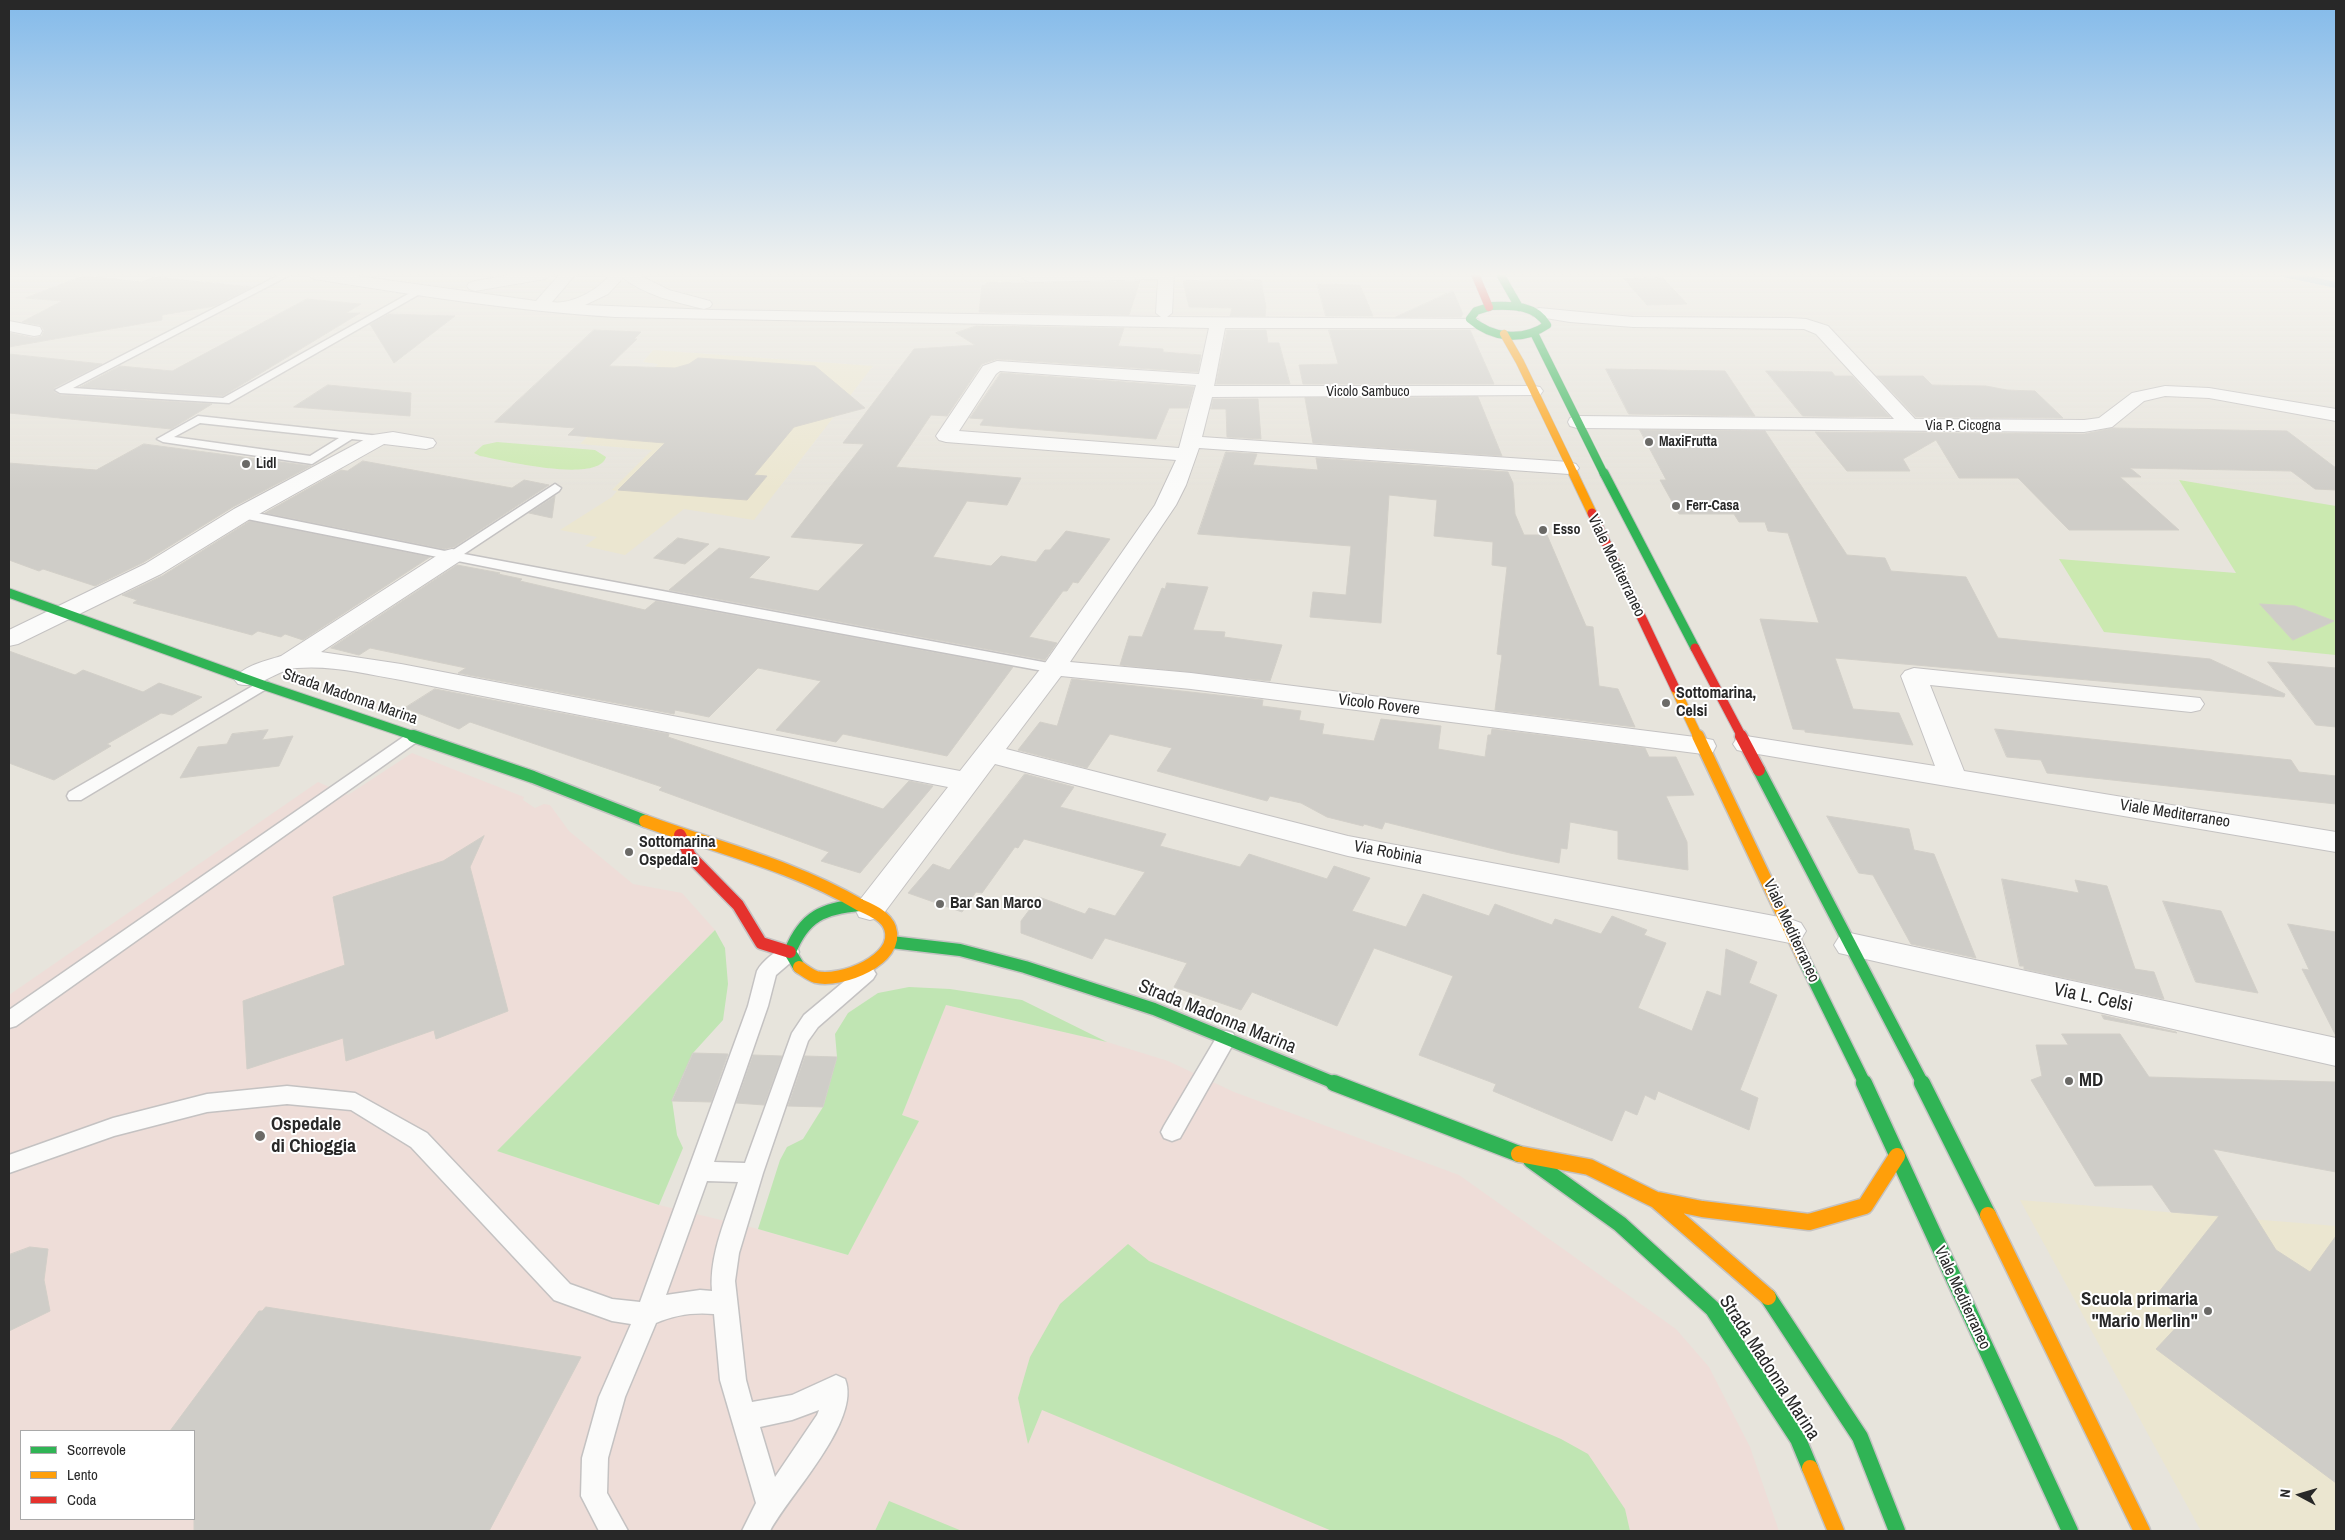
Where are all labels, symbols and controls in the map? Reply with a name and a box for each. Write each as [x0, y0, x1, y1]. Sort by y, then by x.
street label: Vicolo Sambuco [1326, 384, 1410, 400]
street label: Via P. Cicogna [1925, 418, 2001, 434]
place label: MaxiFrutta [1659, 434, 1717, 450]
marker: MaxiFrutta [1643, 436, 1655, 448]
place label: Lidl [256, 456, 276, 472]
marker: Lidl [240, 458, 252, 470]
place label: Ferr-Casa [1686, 498, 1739, 514]
marker: Ferr-Casa [1670, 500, 1682, 512]
street label: Viale Mediterraneo [1583, 512, 1649, 620]
place label: Esso [1553, 522, 1580, 538]
marker: Esso [1537, 524, 1549, 536]
street label: Strada Madonna Marina [280, 665, 420, 729]
place label: Sottomarina, Celsi [1676, 684, 1756, 722]
street label: Vicolo Rovere [1337, 690, 1421, 720]
marker: Sottomarina, Celsi [1660, 697, 1672, 709]
street label: Viale Mediterraneo [2119, 796, 2231, 832]
place label: Sottomarina Ospedale [639, 833, 716, 871]
street label: Via Robinia [1352, 837, 1424, 869]
marker: Sottomarina Ospedale [623, 846, 635, 858]
street label: Viale Mediterraneo [1759, 876, 1823, 986]
place label: Bar San Marco [950, 894, 1042, 914]
marker: Bar San Marco [934, 898, 946, 910]
street label: Strada Madonna Marina [1135, 975, 1299, 1059]
street label: Via L. Celsi [2051, 979, 2135, 1017]
place label: MD [2079, 1070, 2103, 1092]
marker: MD [2063, 1075, 2075, 1087]
place label: Ospedale di Chioggia [271, 1114, 356, 1158]
marker: Ospedale di Chioggia [253, 1129, 267, 1143]
street label: Viale Mediterraneo [1930, 1243, 1994, 1353]
place label: Scuola primaria "Mario Merlin" [2081, 1289, 2198, 1333]
street label: Strada Madonna Marina [1714, 1291, 1824, 1445]
marker: Scuola primaria "Mario Merlin" [2202, 1305, 2214, 1317]
legend [20, 1430, 195, 1520]
text: Scorrevole [67, 1439, 126, 1460]
text: Lento [67, 1464, 98, 1485]
north arrow [2275, 1470, 2325, 1520]
text: N [2276, 1488, 2294, 1499]
text: Coda [67, 1489, 96, 1510]

